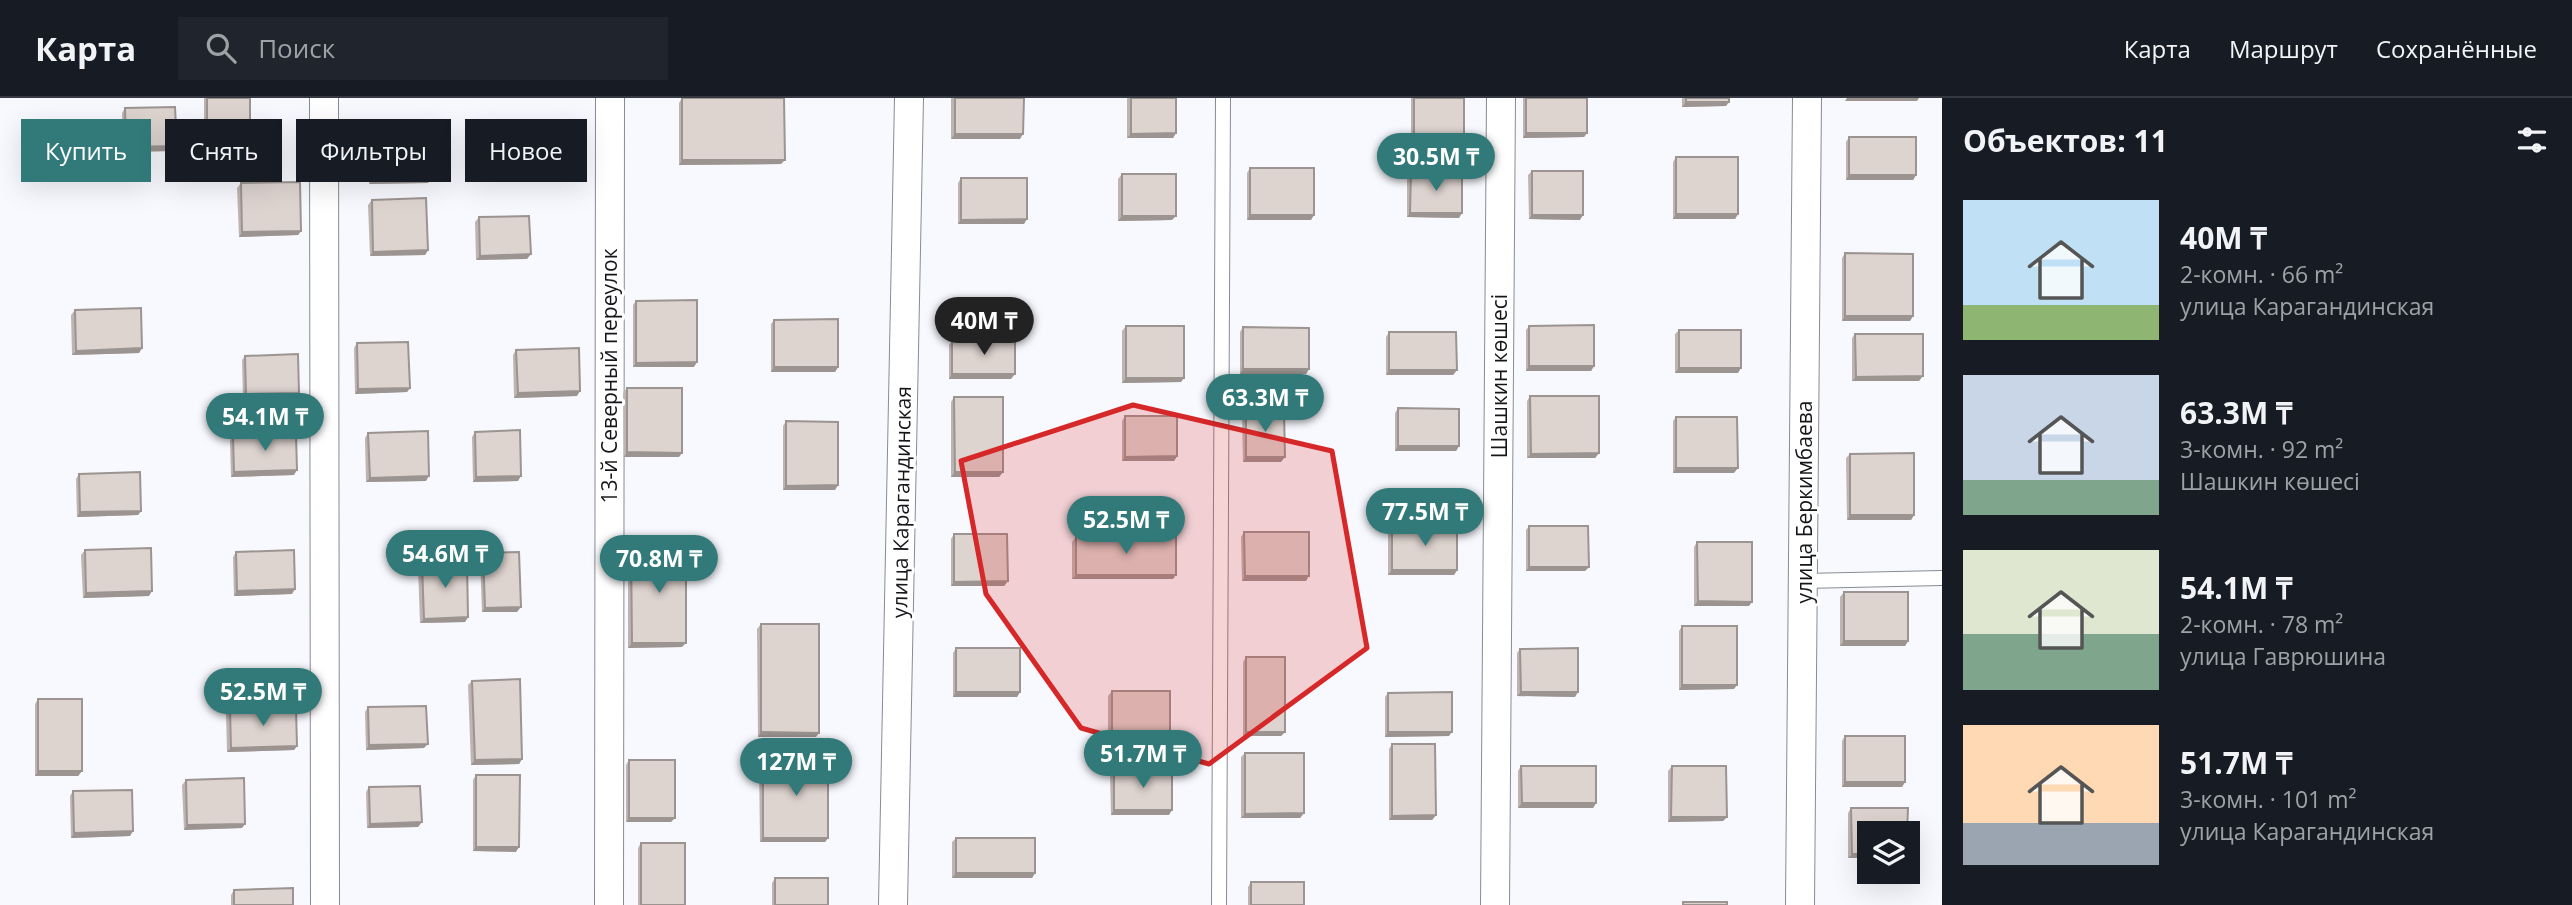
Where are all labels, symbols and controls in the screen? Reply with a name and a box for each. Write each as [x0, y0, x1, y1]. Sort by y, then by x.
search box [178, 17, 668, 80]
text: Карта [35, 26, 136, 71]
icon: search [202, 29, 240, 67]
text: Поиск [258, 30, 335, 66]
text: Карта [2124, 32, 2191, 65]
text: Маршрут [2229, 32, 2338, 65]
text: Сохранённые [2376, 32, 2537, 65]
chip: Купить [21, 119, 151, 182]
chip: Снять [165, 119, 282, 182]
chip: Фильтры [296, 119, 451, 182]
chip: Новое [465, 119, 587, 182]
text: Объектов: 11 [1963, 120, 2168, 161]
icon: filters [2513, 121, 2551, 159]
pin: 30.5M ₸ [1371, 134, 1501, 193]
text: 30.5M ₸ [1393, 140, 1479, 172]
text: 40M ₸ [2180, 217, 2267, 258]
icon: home [2019, 228, 2103, 312]
street label: 13-й Северный переулок [595, 248, 623, 504]
text: 2-комн. · 66 m² [2180, 258, 2343, 290]
text: улица Карагандинская [2180, 290, 2434, 322]
street label: Шашкин көшесі [1485, 294, 1513, 458]
pin: 40M ₸ [935, 298, 1033, 357]
text: 40M ₸ [951, 304, 1017, 336]
pin: 63.3M ₸ [1200, 374, 1330, 434]
text: 63.3M ₸ [1222, 381, 1308, 413]
street label: улица Карагандинская [885, 386, 917, 618]
text: 63.3M ₸ [2180, 392, 2292, 433]
pin: 54.1M ₸ [200, 394, 330, 453]
text: 54.1M ₸ [222, 400, 308, 432]
street label: улица Беркимбаева [1790, 401, 1818, 603]
icon: home [2019, 403, 2103, 487]
text: 3-комн. · 92 m² [2180, 433, 2343, 465]
text: Шашкин көшесі [2180, 465, 2360, 497]
pin: 77.5M ₸ [1360, 489, 1490, 548]
text: 77.5M ₸ [1382, 495, 1468, 527]
pin: 52.5M ₸ [1061, 496, 1191, 556]
text: 52.5M ₸ [1083, 503, 1169, 535]
pin: 54.6M ₸ [380, 531, 510, 590]
pin: 70.8M ₸ [594, 536, 724, 595]
text: 54.6M ₸ [402, 537, 488, 569]
text: 70.8M ₸ [616, 542, 702, 574]
text: 54.1M ₸ [2180, 567, 2292, 608]
icon: home [2019, 578, 2103, 662]
text: 2-комн. · 78 m² [2180, 608, 2343, 640]
text: улица Гаврюшина [2180, 640, 2386, 672]
pin: 52.5M ₸ [198, 668, 328, 728]
text: 52.5M ₸ [220, 675, 306, 707]
pin: 51.7M ₸ [1078, 730, 1208, 790]
text: 51.7M ₸ [1100, 737, 1186, 769]
pin: 127M ₸ [739, 738, 853, 798]
text: 51.7M ₸ [2180, 742, 2292, 783]
text: 127M ₸ [756, 745, 836, 777]
icon: home [2019, 753, 2103, 837]
text: 3-комн. · 101 m² [2180, 783, 2356, 815]
text: улица Карагандинская [2180, 815, 2434, 847]
map controls [1857, 821, 1920, 884]
button: layers [1857, 821, 1920, 884]

